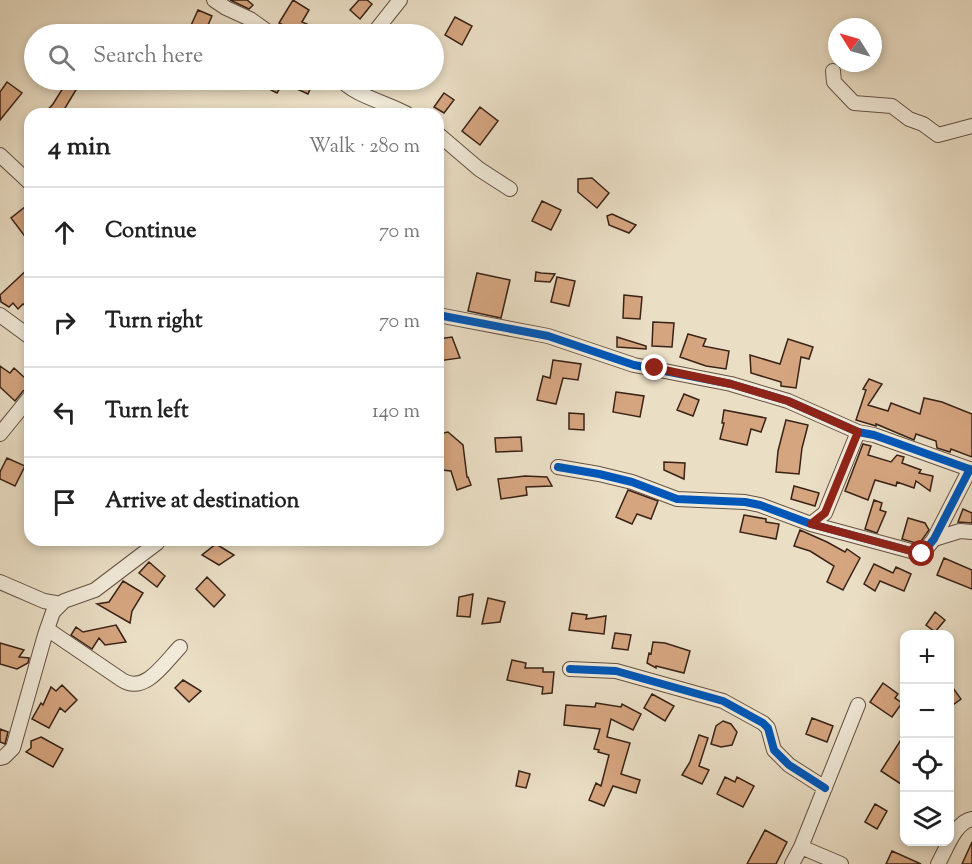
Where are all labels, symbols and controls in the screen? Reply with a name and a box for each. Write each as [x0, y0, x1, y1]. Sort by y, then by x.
north arrow [828, 18, 882, 72]
search box [24, 24, 444, 90]
icon: search [45, 41, 78, 74]
text: Search here [93, 41, 203, 73]
text: 4 min [48, 129, 111, 166]
text: Walk · 280 m [309, 133, 420, 162]
icon: ahead [48, 216, 81, 249]
text: Continue [105, 216, 196, 248]
text: 70 m [379, 218, 420, 247]
icon: right [48, 306, 81, 339]
text: Turn right [105, 306, 202, 338]
text: 70 m [379, 308, 420, 337]
route end [641, 354, 667, 380]
icon: left [48, 396, 81, 429]
text: Turn left [105, 396, 188, 428]
text: 140 m [372, 398, 420, 427]
icon: arrive [48, 486, 81, 519]
text: Arrive at destination [105, 486, 300, 518]
route start [908, 540, 934, 566]
map controls [900, 630, 954, 846]
button: + [900, 630, 954, 684]
button: − [900, 684, 954, 738]
button: locate [900, 738, 954, 792]
button: layers [900, 792, 954, 846]

